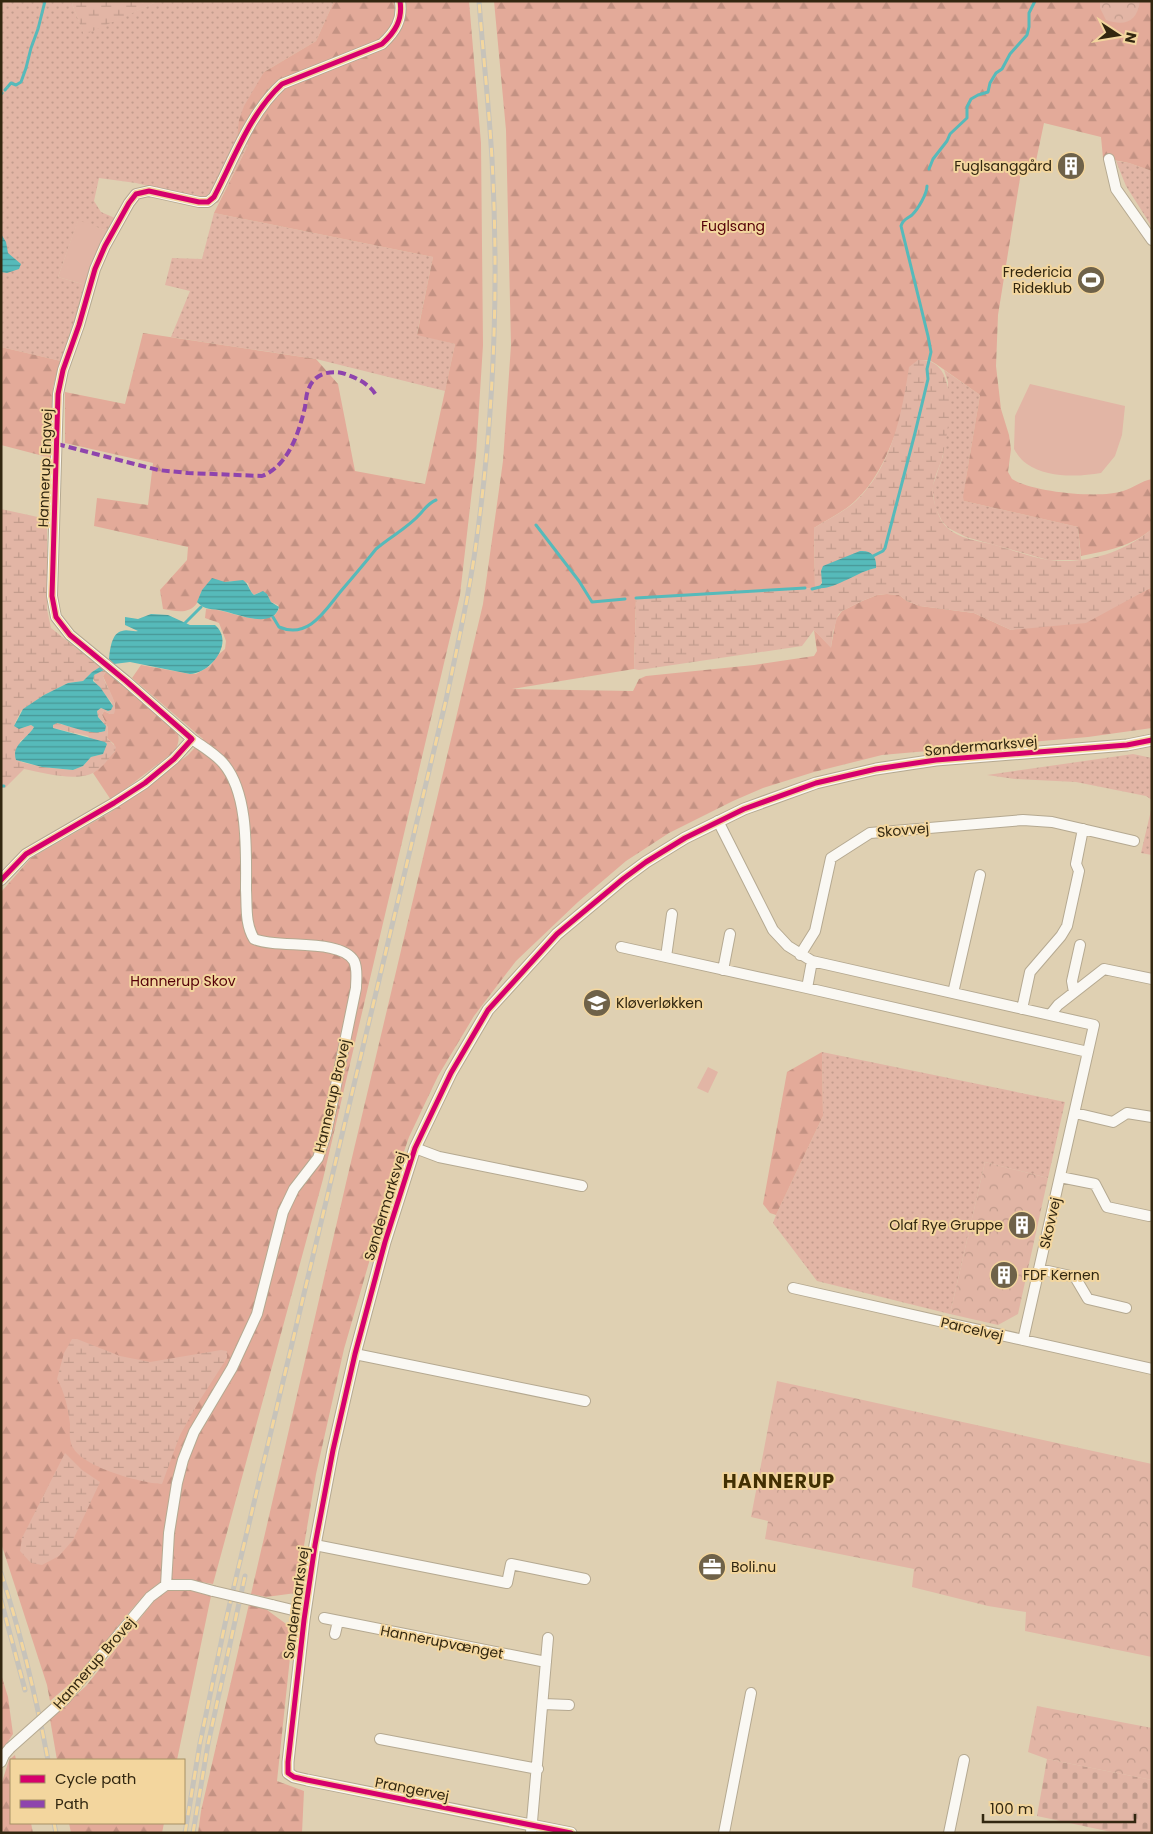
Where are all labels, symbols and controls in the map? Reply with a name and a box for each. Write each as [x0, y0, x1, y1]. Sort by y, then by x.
north arrow [1093, 10, 1143, 60]
text: N [1120, 30, 1142, 45]
building icon: Fuglsanggård [1056, 151, 1086, 181]
place label: Fuglsanggård [954, 156, 1052, 176]
park label: Fuglsang [701, 216, 765, 236]
place label: Fredericia Rideklub [1003, 262, 1072, 298]
sports icon: Fredericia Rideklub [1076, 265, 1106, 295]
street label: Hannerup Engvej [33, 408, 57, 528]
street label: Søndermarksvej [924, 731, 1038, 761]
street label: Skovvej [876, 818, 930, 842]
park label: Hannerup Skov [130, 971, 236, 991]
school or university icon: Kløverløkken [582, 988, 612, 1018]
place label: Kløverløkken [616, 993, 703, 1013]
street label: Hannerup Brovej [309, 1037, 355, 1155]
street label: Søndermarksvej [359, 1149, 411, 1263]
street label: Skovvej [1034, 1195, 1066, 1251]
building icon: Olaf Rye Gruppe [1007, 1210, 1037, 1240]
place label: Olaf Rye Gruppe [889, 1215, 1003, 1235]
building icon: FDF Kernen [989, 1260, 1019, 1290]
place label: FDF Kernen [1023, 1265, 1100, 1285]
street label: Parcelvej [939, 1312, 1005, 1346]
district label: HANNERUP [723, 1468, 835, 1495]
street label: Søndermarksvej [278, 1546, 314, 1660]
office icon: Boli.nu [697, 1552, 727, 1582]
place label: Boli.nu [731, 1557, 776, 1577]
street label: Hannerup Brovej [48, 1613, 140, 1713]
street label: Hannerupvænget [379, 1620, 505, 1664]
legend [10, 1759, 185, 1824]
text: Cycle path [55, 1768, 136, 1789]
street label: Prangervej [373, 1772, 451, 1806]
scale bar [983, 1792, 1136, 1824]
text: Path [55, 1793, 89, 1814]
text: 100 m [990, 1798, 1033, 1819]

